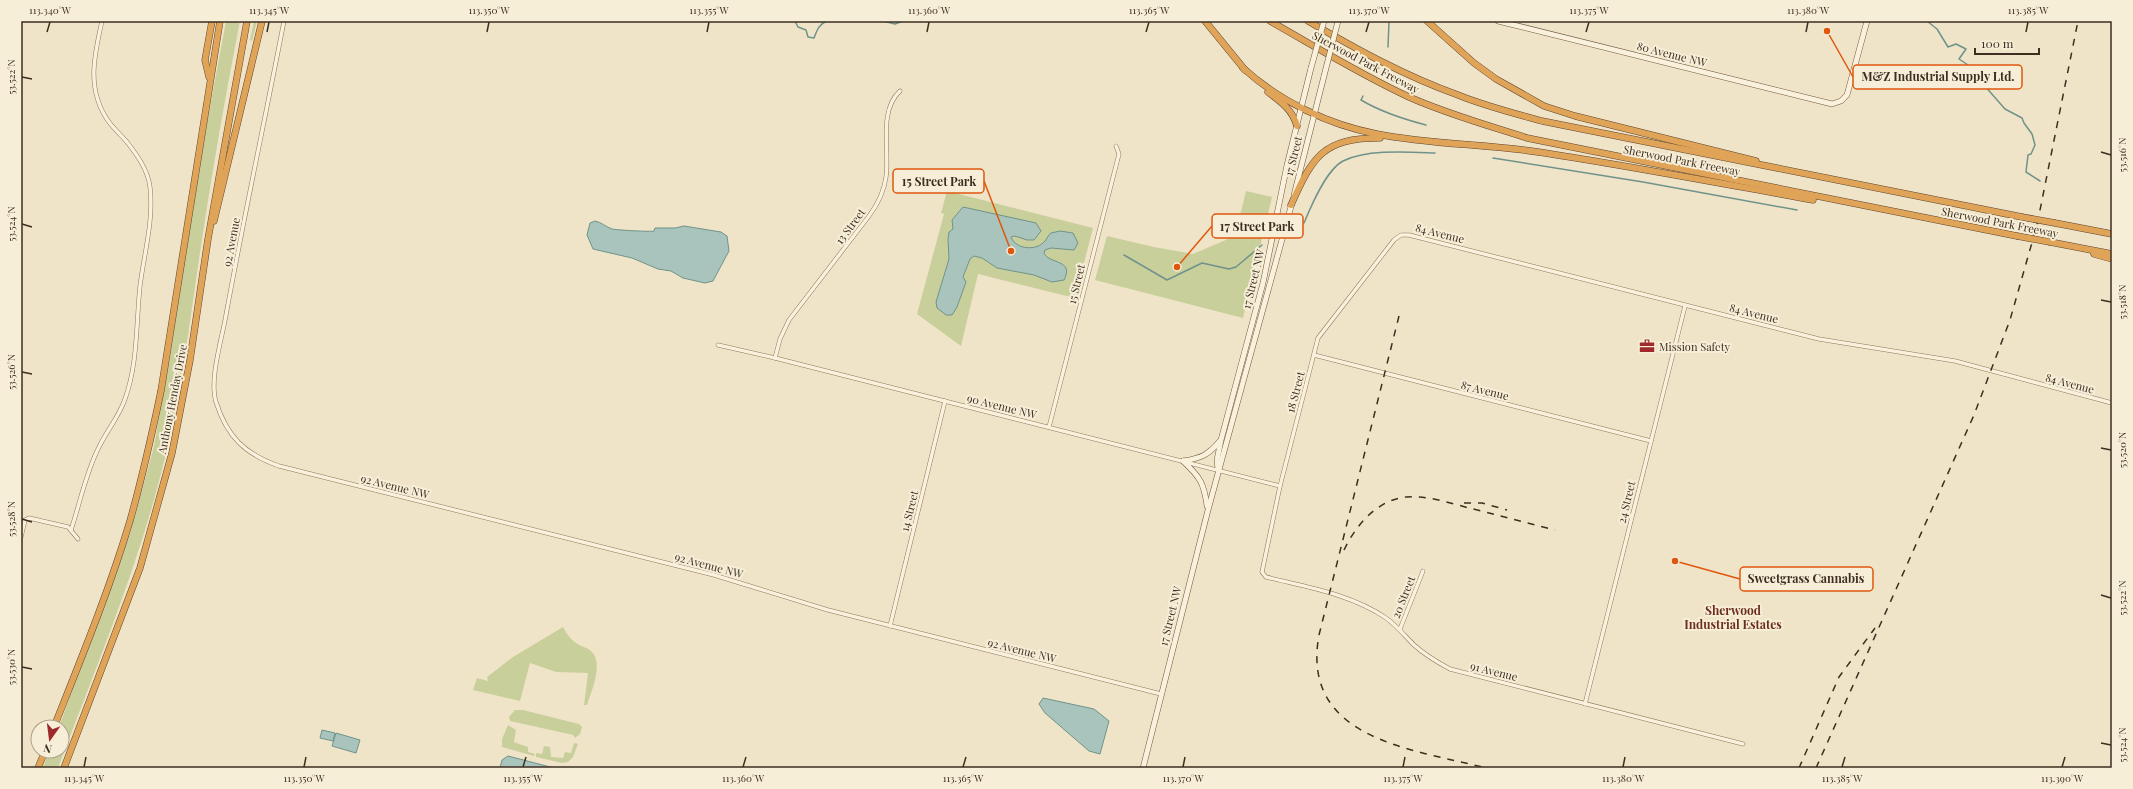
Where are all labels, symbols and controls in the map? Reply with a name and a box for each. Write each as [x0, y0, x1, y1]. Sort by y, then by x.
text: 113.340°W [29, 3, 72, 17]
text: 113.345°W [249, 3, 290, 17]
text: 113.350°W [469, 3, 510, 17]
text: 113.355°W [689, 3, 730, 17]
text: 113.360°W [908, 3, 951, 17]
text: 113.365°W [1129, 3, 1170, 17]
text: 113.370°W [1349, 3, 1390, 17]
text: 113.375°W [1569, 3, 1610, 17]
text: 113.380°W [1787, 3, 1830, 17]
text: 113.385°W [2008, 3, 2049, 17]
street label: Sherwood Park Freeway [1310, 27, 1422, 97]
scale bar [1975, 30, 2039, 56]
text: 100 m [1981, 35, 2014, 51]
street label: 80 Avenue NW [1636, 38, 1709, 70]
text: 53.522°N [4, 59, 18, 95]
callout: M&Z Industrial Supply Ltd. [1853, 65, 2022, 89]
text: M&Z Industrial Supply Ltd. [1861, 68, 2015, 84]
street label: 17 Street [1281, 134, 1305, 178]
text: 53.516°N [2115, 138, 2129, 172]
street label: Sherwood Park Freeway [1622, 141, 1742, 179]
callout: 15 Street Park [893, 169, 984, 193]
text: 15 Street Park [902, 173, 977, 189]
street label: Sherwood Park Freeway [1940, 203, 2060, 241]
street label: 13 Street [832, 205, 868, 247]
text: 53.524°N [4, 206, 18, 242]
callout: 17 Street Park [1212, 214, 1303, 238]
street label: 92 Avenue [219, 216, 243, 268]
text: 17 Street Park [1220, 218, 1295, 234]
street label: 84 Avenue [1414, 220, 1466, 246]
street label: 17 Street NW [1238, 248, 1268, 310]
street label: 15 Street [1064, 262, 1088, 306]
text: 53.518°N [2115, 285, 2129, 319]
street label: 84 Avenue [1728, 300, 1780, 326]
office icon: Mission Safety [1638, 337, 1656, 355]
place label: Mission Safety [1659, 339, 1731, 354]
street label: Anthony Henday Drive [154, 343, 190, 456]
text: 53.526°N [4, 354, 18, 390]
street label: 84 Avenue [2044, 369, 2096, 397]
street label: 18 Street [1282, 370, 1308, 414]
street label: 87 Avenue [1460, 377, 1511, 403]
street label: 90 Avenue NW [966, 390, 1038, 422]
text: 53.520°N [2115, 432, 2129, 468]
street label: 92 Avenue NW [359, 470, 431, 502]
street label: 24 Street [1614, 479, 1639, 525]
street label: 14 Street [897, 489, 921, 533]
text: 53.528°N [4, 501, 18, 537]
street label: 92 Avenue NW [673, 549, 745, 581]
callout: Sweetgrass Cannabis [1740, 567, 1873, 591]
text: Sweetgrass Cannabis [1748, 570, 1865, 586]
street label: 20 Street [1388, 574, 1418, 620]
text: 53.522°N [2115, 580, 2129, 616]
street label: 17 Street NW [1155, 585, 1185, 647]
district label: Sherwood Industrial Estates [1684, 602, 1782, 632]
street label: 92 Avenue NW [986, 634, 1058, 666]
text: 53.530°N [4, 649, 18, 685]
street label: 91 Avenue [1469, 658, 1520, 684]
north arrow [30, 719, 70, 759]
text: 53.524°N [2115, 727, 2129, 763]
text: N [42, 741, 53, 757]
text: 113.345°W [64, 771, 105, 785]
text: 113.350°W [284, 771, 325, 785]
text: 113.355°W [503, 771, 544, 785]
text: 113.360°W [722, 771, 765, 785]
text: 113.365°W [943, 771, 984, 785]
text: 113.370°W [1163, 771, 1204, 785]
text: 113.375°W [1383, 771, 1424, 785]
text: 113.380°W [1602, 771, 1645, 785]
text: 113.385°W [1822, 771, 1863, 785]
text: 113.390°W [2041, 771, 2084, 785]

